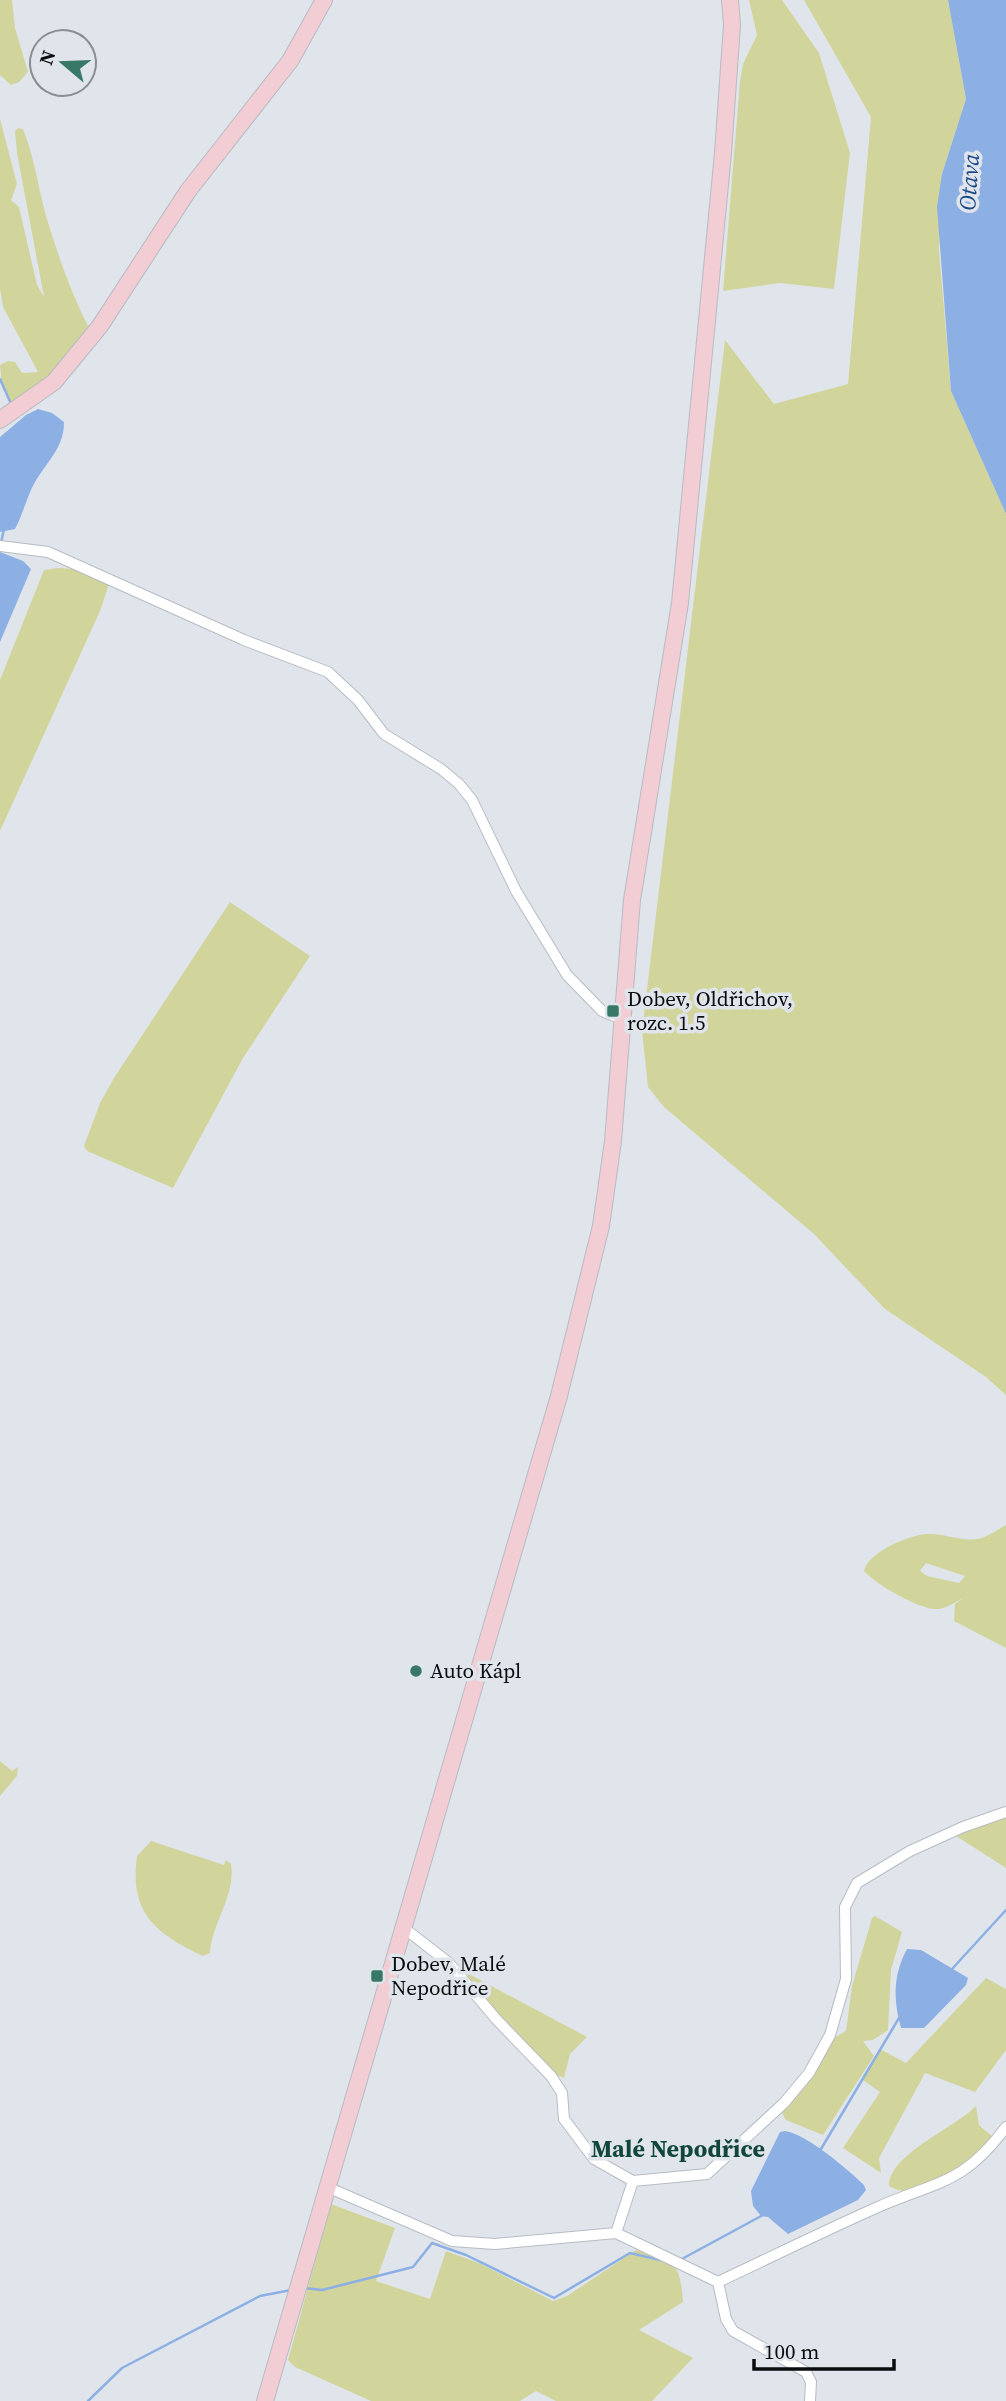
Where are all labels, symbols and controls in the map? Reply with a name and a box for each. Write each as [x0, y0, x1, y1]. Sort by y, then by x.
north arrow [28, 28, 98, 98]
text: N [32, 47, 62, 68]
water label: Otava [951, 152, 987, 212]
place label: Dobev, Oldřichov, rozc. 1.5 [627, 984, 793, 1037]
marker: Dobev, Oldřichov, rozc. 1.5 [605, 1003, 621, 1019]
place label: Auto Kápl [430, 1656, 521, 1685]
marker: Auto Kápl [408, 1663, 424, 1679]
place label: Dobev, Malé Nepodřice [391, 1949, 506, 2002]
marker: Dobev, Malé Nepodřice [369, 1968, 385, 1984]
district label: Malé Nepodřice [591, 2132, 765, 2165]
scale bar [754, 2328, 894, 2372]
text: 100 m [764, 2337, 819, 2366]

